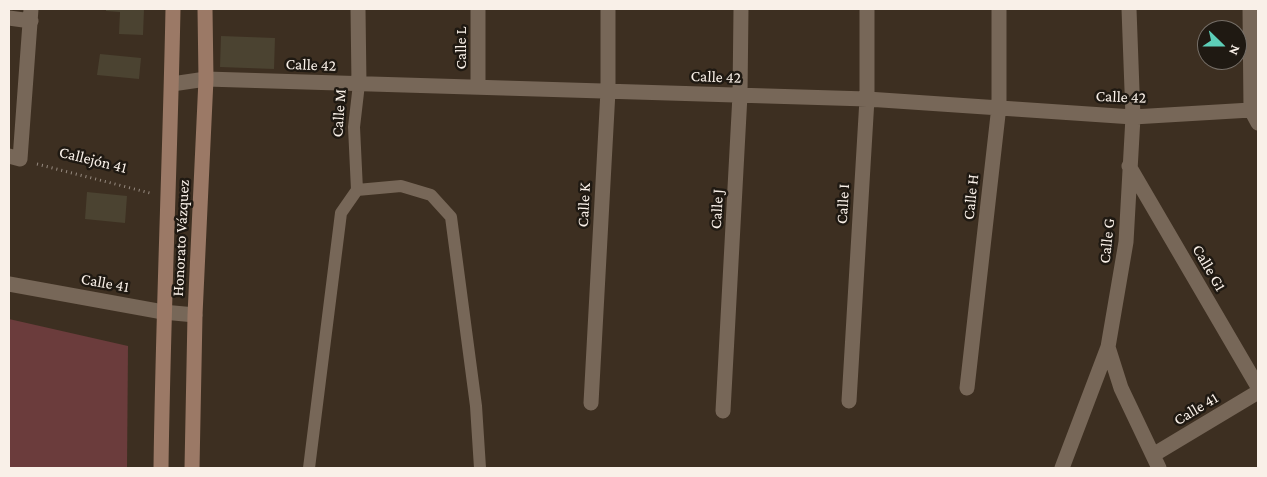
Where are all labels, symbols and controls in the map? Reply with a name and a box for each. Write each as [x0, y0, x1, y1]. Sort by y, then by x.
north arrow [1197, 20, 1247, 70]
street label: Calle L [451, 26, 471, 70]
text: N [1226, 43, 1244, 58]
street label: Calle 42 [285, 55, 337, 75]
street label: Calle 42 [690, 67, 742, 87]
street label: Calle 42 [1095, 87, 1147, 107]
street label: Calle M [328, 88, 350, 138]
street label: Callejón 41 [57, 142, 129, 178]
street label: Calle H [959, 173, 983, 221]
street label: Honorato Vázquez [168, 179, 194, 297]
street label: Calle K [573, 182, 595, 228]
street label: Calle I [832, 184, 854, 224]
street label: Calle J [706, 189, 728, 229]
street label: Calle G [1095, 217, 1119, 265]
street label: Calle G1 [1188, 241, 1230, 295]
street label: Calle 41 [79, 269, 131, 297]
street label: Calle 41 [1170, 388, 1222, 430]

